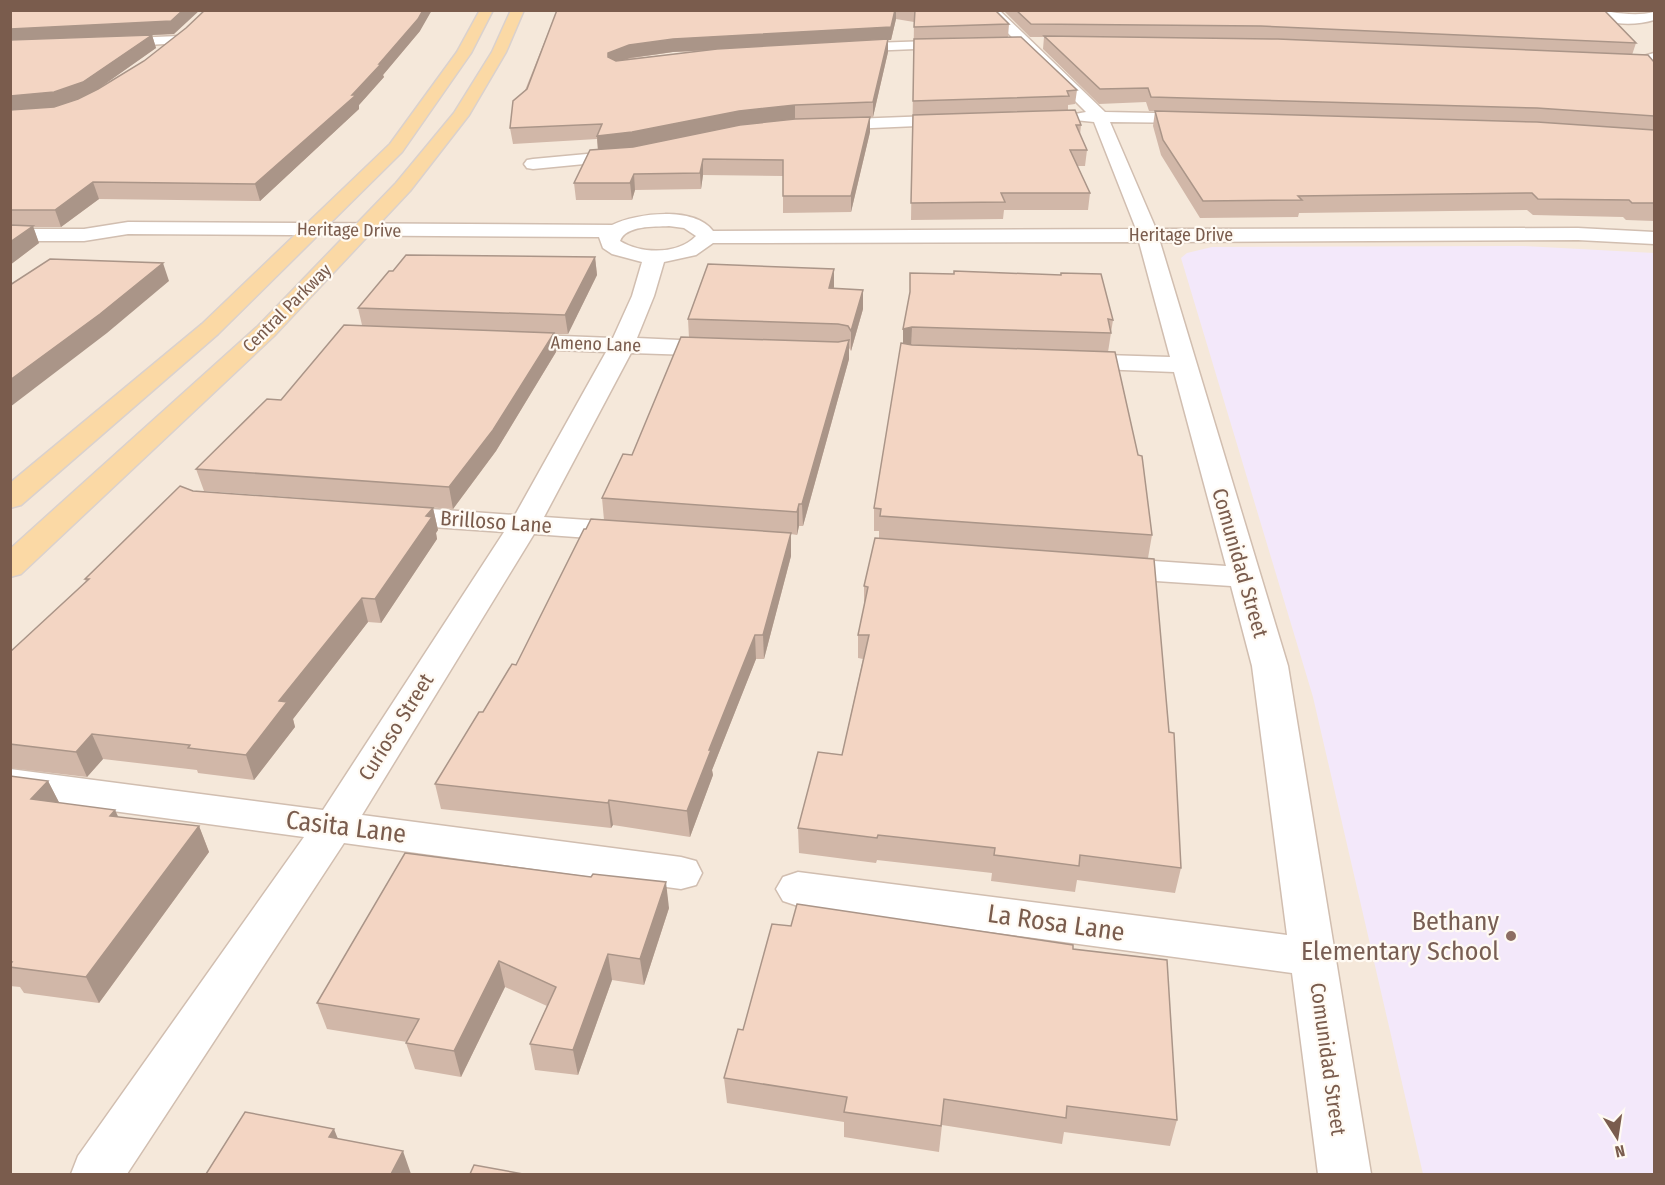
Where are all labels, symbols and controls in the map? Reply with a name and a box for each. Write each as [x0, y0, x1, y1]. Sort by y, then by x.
street label: Heritage Drive [297, 218, 401, 242]
street label: Heritage Drive [1129, 224, 1233, 246]
street label: Central Parkway [238, 259, 336, 357]
street label: Ameno Lane [550, 331, 642, 357]
street label: Comunidad Street [1206, 485, 1274, 641]
street label: Brilloso Lane [439, 505, 553, 539]
street label: Curioso Street [353, 668, 439, 785]
street label: Casita Lane [284, 804, 408, 850]
street label: La Rosa Lane [985, 898, 1127, 948]
place label: Bethany Elementary School [1301, 906, 1499, 967]
marker: Bethany Elementary School [1504, 929, 1518, 943]
street label: Comunidad Street [1304, 981, 1352, 1137]
north arrow [1587, 1107, 1647, 1167]
text: N [1613, 1141, 1627, 1161]

